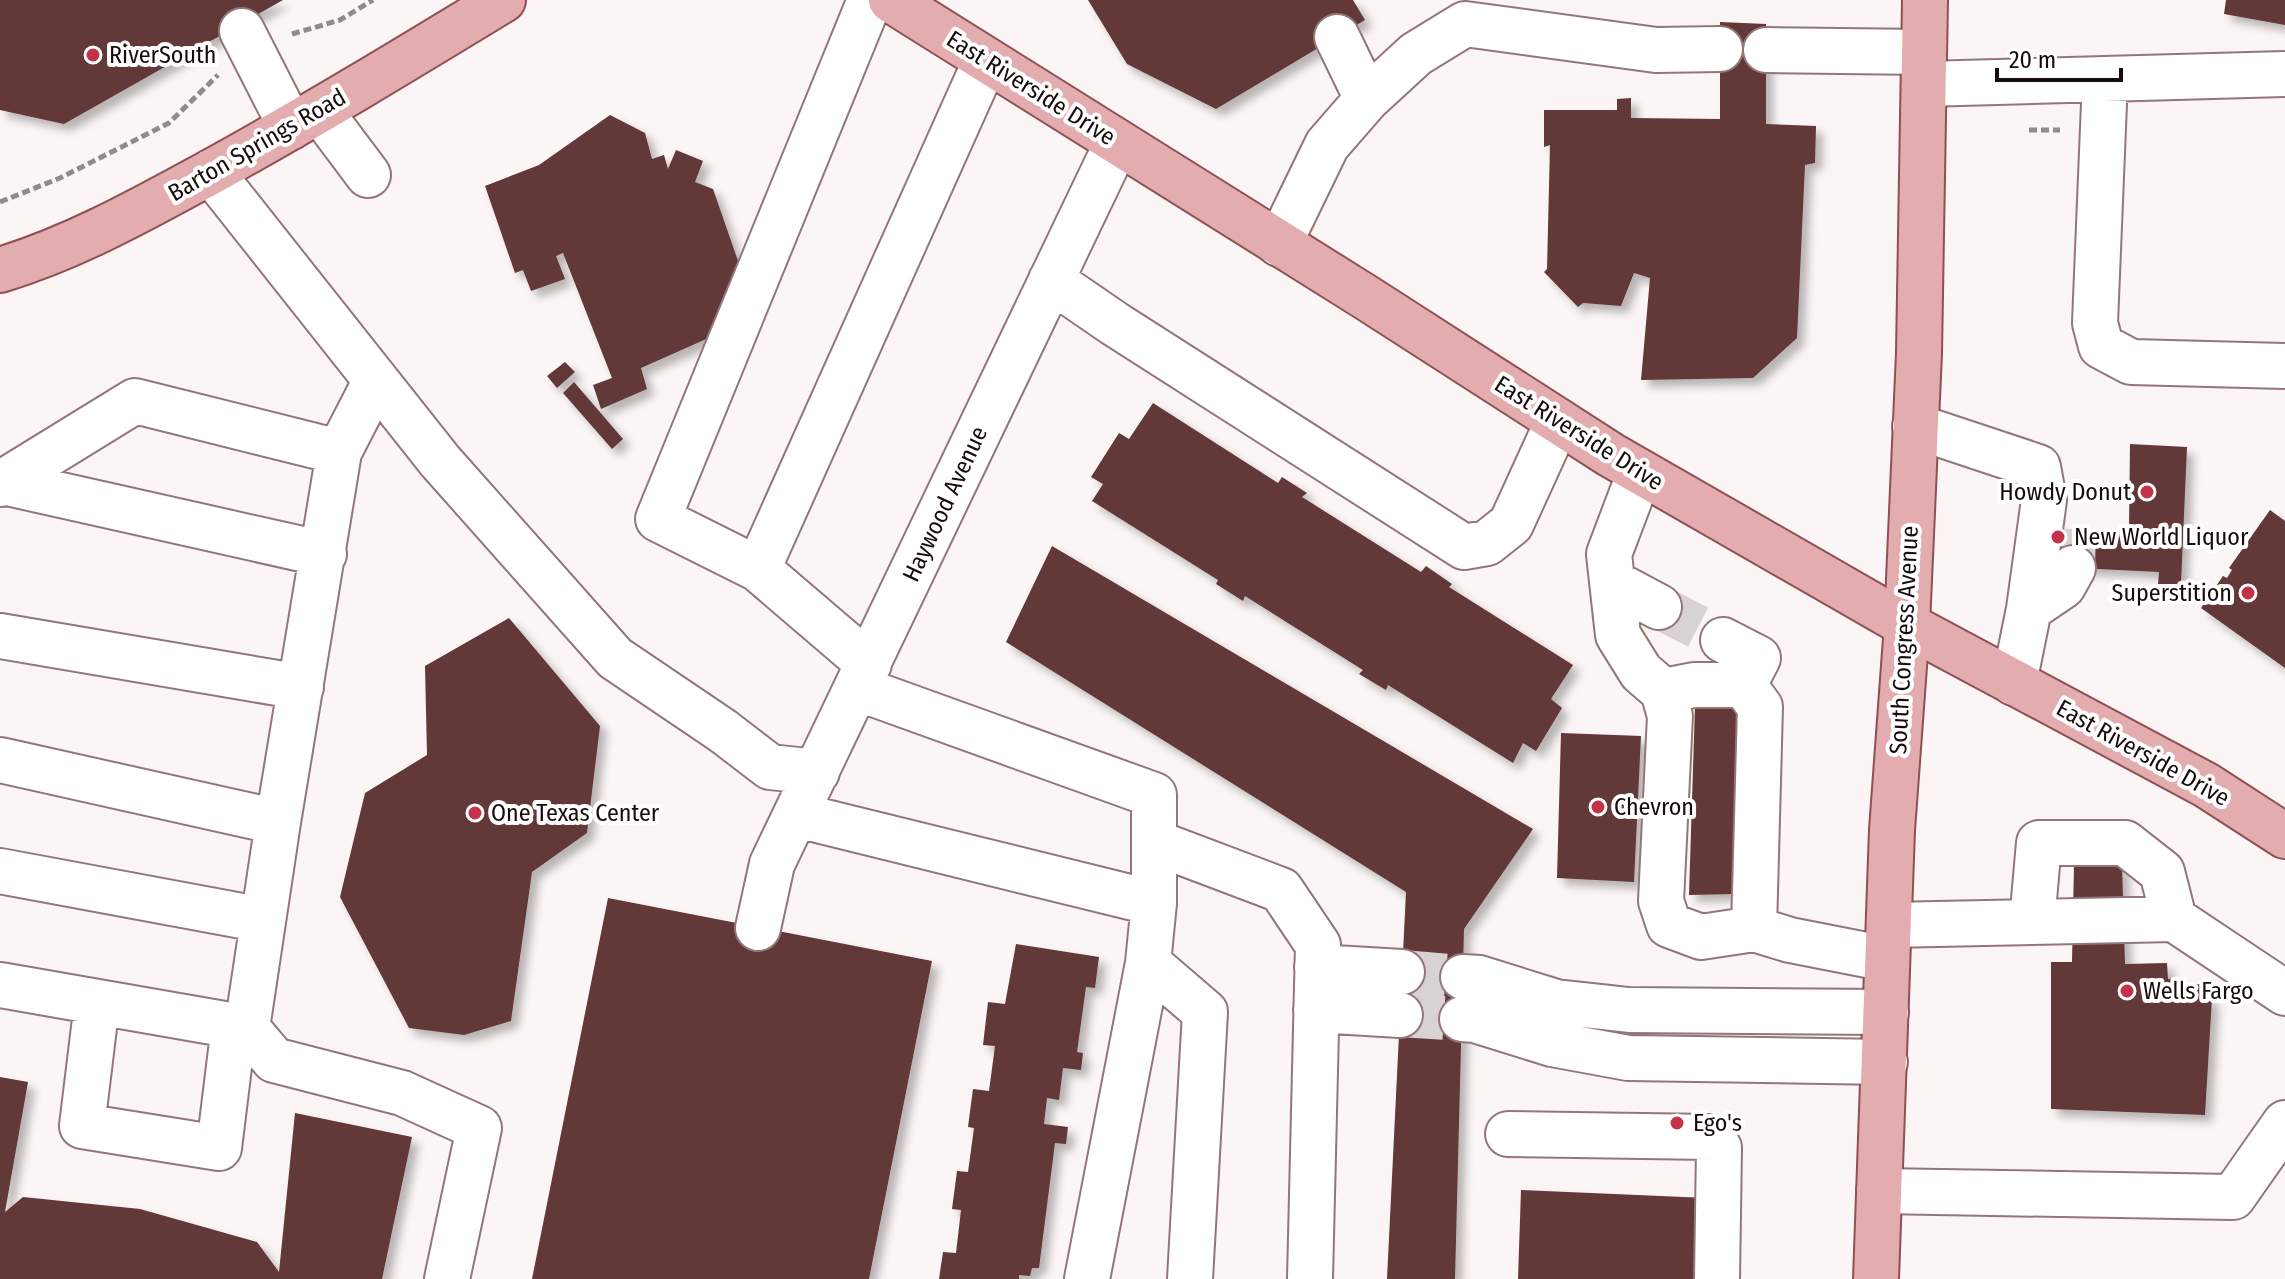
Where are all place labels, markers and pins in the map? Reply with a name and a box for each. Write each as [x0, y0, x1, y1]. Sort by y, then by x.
place label: RiverSouth [109, 41, 217, 69]
marker: RiverSouth [84, 46, 102, 64]
place label: Howdy Donut [1999, 478, 2131, 506]
marker: Howdy Donut [2138, 483, 2156, 501]
place label: New World Liquor [2074, 523, 2249, 551]
marker: New World Liquor [2049, 528, 2067, 546]
place label: Superstition [2112, 579, 2232, 607]
marker: Superstition [2239, 584, 2257, 602]
place label: Chevron [1614, 793, 1694, 821]
marker: Chevron [1589, 798, 1607, 816]
place label: One Texas Center [491, 799, 660, 827]
marker: One Texas Center [466, 804, 484, 822]
place label: Wells Fargo [2143, 977, 2254, 1005]
marker: Wells Fargo [2118, 982, 2136, 1000]
place label: Ego's [1693, 1109, 1742, 1137]
marker: Ego's [1668, 1114, 1686, 1132]

